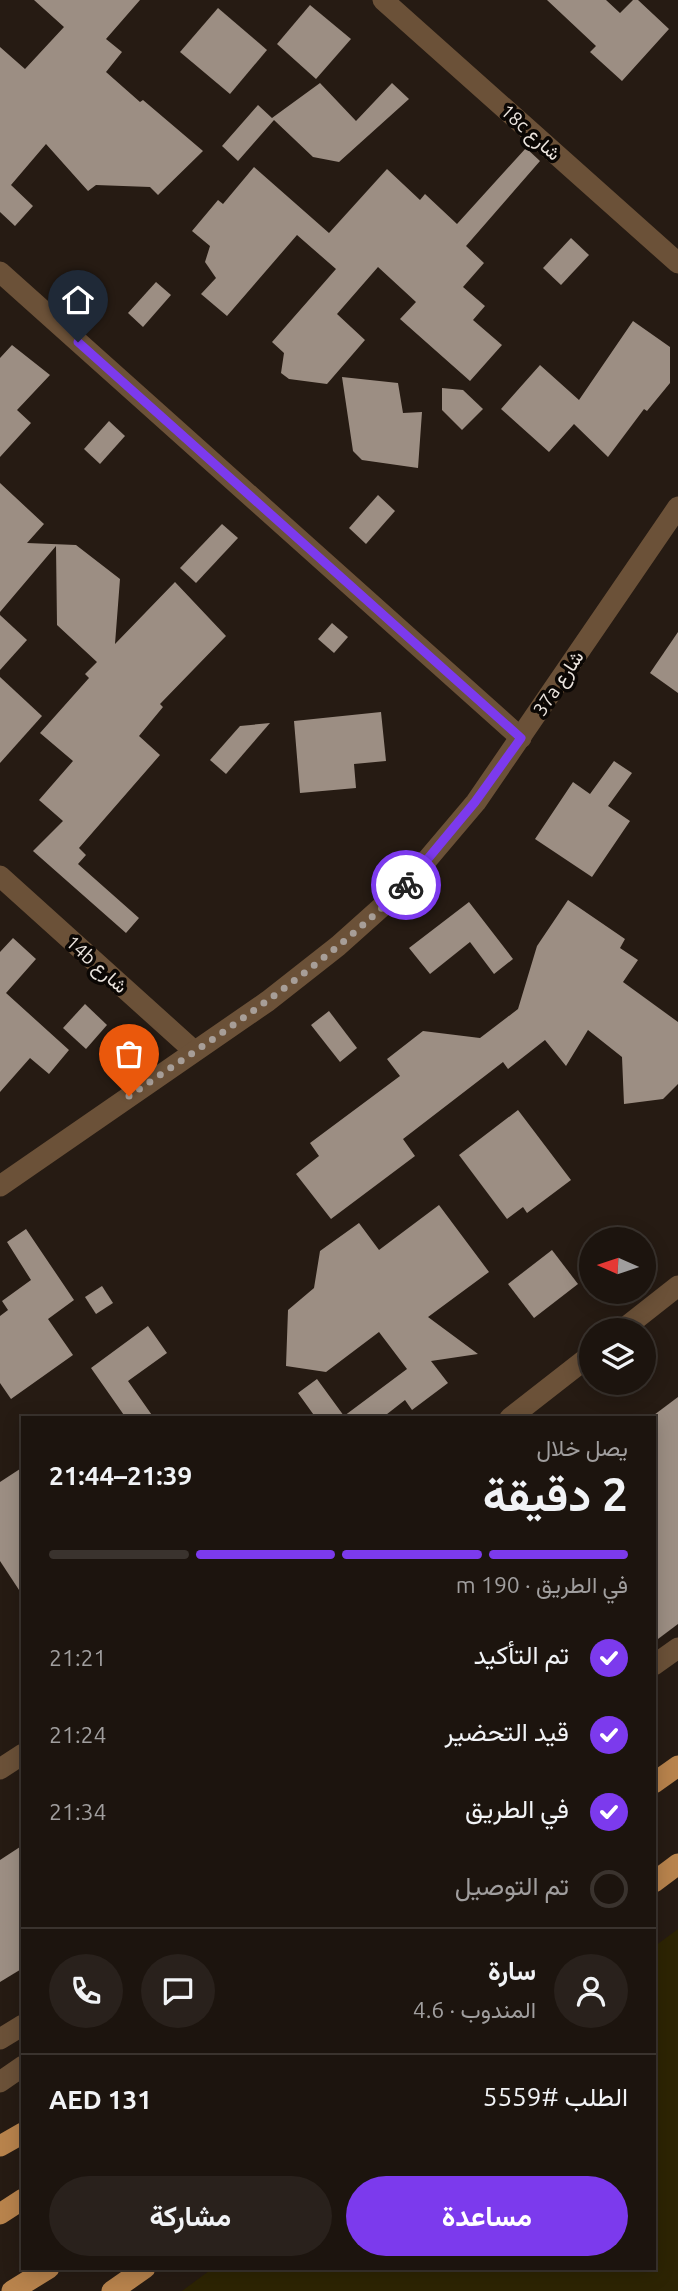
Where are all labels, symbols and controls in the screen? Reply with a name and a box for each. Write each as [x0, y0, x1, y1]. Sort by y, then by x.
street label: 18c شارع [495, 99, 565, 166]
pin [48, 270, 108, 342]
icon: home [59, 281, 97, 319]
street label: 37a شارع [528, 646, 589, 721]
courier [371, 850, 441, 920]
icon: bike [387, 866, 425, 904]
street label: 14b شارع [60, 931, 132, 999]
pin [99, 1024, 159, 1096]
icon: bag [110, 1035, 148, 1073]
north arrow [579, 1227, 656, 1304]
map controls [579, 1227, 656, 1395]
button: layers [579, 1318, 656, 1395]
text: يصل خلال [536, 1435, 628, 1460]
text: 21:39–21:44 [49, 1461, 192, 1490]
text: 2 دقيقة [483, 1468, 628, 1520]
text: في الطريق · 190 m [456, 1572, 628, 1597]
icon: check [590, 1639, 628, 1677]
text: تم التأكيد [474, 1640, 569, 1669]
text: 21:21 [49, 1645, 107, 1670]
icon: check [590, 1716, 628, 1754]
text: قيد التحضير [445, 1717, 569, 1746]
text: 21:24 [49, 1722, 107, 1747]
icon: check [590, 1793, 628, 1831]
text: في الطريق [465, 1794, 569, 1823]
text: 21:34 [49, 1799, 107, 1824]
text: تم التوصيل [455, 1871, 569, 1900]
button: phone [49, 1954, 123, 2028]
button: chat [141, 1954, 215, 2028]
button: person [554, 1954, 628, 2028]
text: سارة [488, 1956, 536, 1985]
text: المندوب · 4.6 [413, 1997, 536, 2022]
text: الطلب #5559 [483, 2082, 628, 2111]
text: AED 131 [49, 2085, 152, 2114]
button: مشاركة [49, 2176, 332, 2256]
button: مساعدة [346, 2176, 628, 2256]

